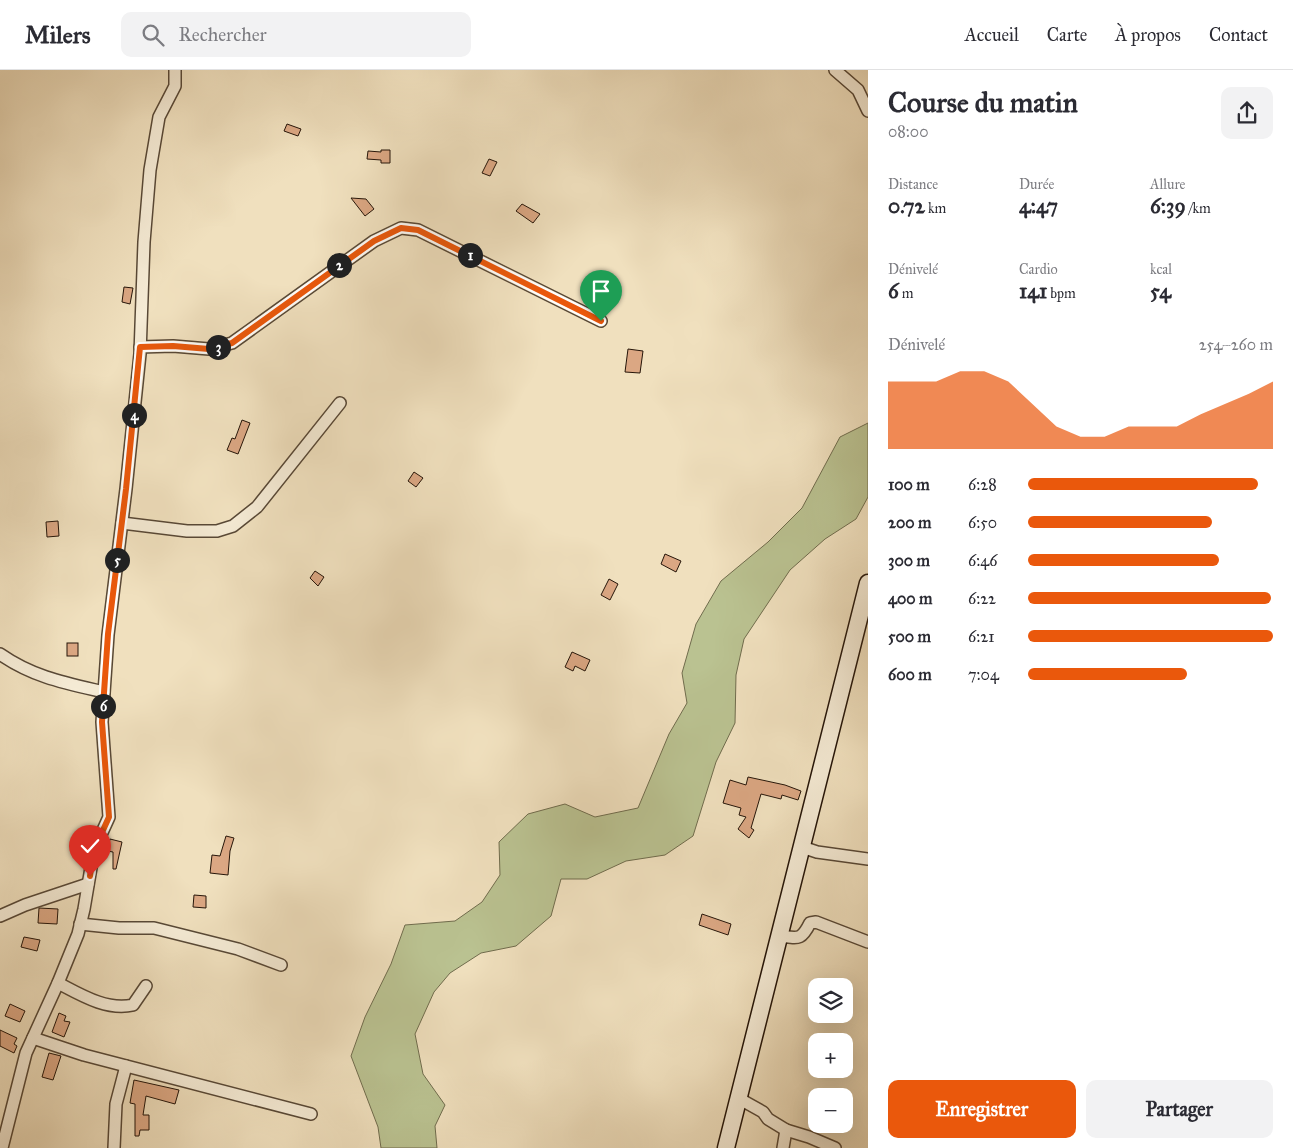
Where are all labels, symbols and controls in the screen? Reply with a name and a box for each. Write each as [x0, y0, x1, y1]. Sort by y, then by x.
search box [121, 12, 471, 57]
text: Milers [25, 20, 91, 50]
icon: search [139, 21, 167, 49]
text: Rechercher [179, 23, 267, 46]
text: Accueil [965, 24, 1019, 46]
text: Carte [1047, 24, 1087, 46]
text: À propos [1115, 24, 1181, 46]
text: Contact [1209, 24, 1268, 46]
text: Course du matin [888, 85, 1078, 120]
button: share [1221, 87, 1273, 139]
text: 08:00 [888, 122, 928, 141]
text: Distance [888, 176, 938, 193]
text: Durée [1019, 176, 1054, 193]
text: Allure [1150, 176, 1185, 193]
text: 0.72 [888, 193, 925, 219]
text: 4:47 [1019, 193, 1058, 219]
text: 6:39 [1150, 193, 1186, 219]
text: km [925, 200, 946, 217]
text: /km [1186, 200, 1211, 217]
pin: 1 [458, 242, 482, 268]
text: 1 [468, 247, 473, 264]
pin: 2 [326, 252, 352, 278]
text: 2 [336, 257, 343, 274]
text: Dénivelé [888, 261, 938, 278]
text: Cardio [1019, 261, 1058, 278]
text: kcal [1150, 261, 1172, 278]
pin [580, 270, 622, 321]
icon: arrive [587, 277, 615, 305]
text: 6 [888, 278, 899, 304]
text: 141 [1019, 278, 1047, 304]
text: 54 [1150, 278, 1171, 304]
text: m [899, 285, 914, 302]
text: bpm [1047, 285, 1076, 302]
pin: 3 [206, 334, 230, 360]
text: Dénivelé [888, 335, 945, 354]
text: 254–260 m [1199, 335, 1273, 354]
text: 3 [216, 339, 221, 356]
pin: 4 [122, 402, 146, 428]
text: 4 [131, 407, 138, 424]
text: 100 m [888, 475, 930, 494]
text: 6:28 [968, 475, 997, 494]
text: 200 m [888, 513, 931, 532]
text: 6:50 [968, 513, 997, 532]
pin: 5 [104, 548, 130, 572]
text: 300 m [888, 551, 930, 570]
text: 6:46 [968, 551, 997, 570]
text: 5 [114, 552, 121, 569]
text: 400 m [888, 589, 932, 608]
text: 6:22 [968, 589, 996, 608]
text: 500 m [888, 627, 931, 646]
text: 6:21 [968, 627, 994, 646]
text: 600 m [888, 665, 932, 684]
text: 7:04 [968, 665, 999, 684]
pin: 6 [90, 694, 116, 718]
text: 6 [100, 698, 107, 715]
pin [69, 825, 111, 876]
icon: check [76, 832, 104, 860]
map controls [808, 978, 853, 1133]
button: layers [808, 978, 853, 1023]
button: + [808, 1033, 853, 1078]
button: Enregistrer [888, 1080, 1076, 1138]
button: Partager [1086, 1080, 1273, 1138]
button: − [808, 1088, 853, 1133]

